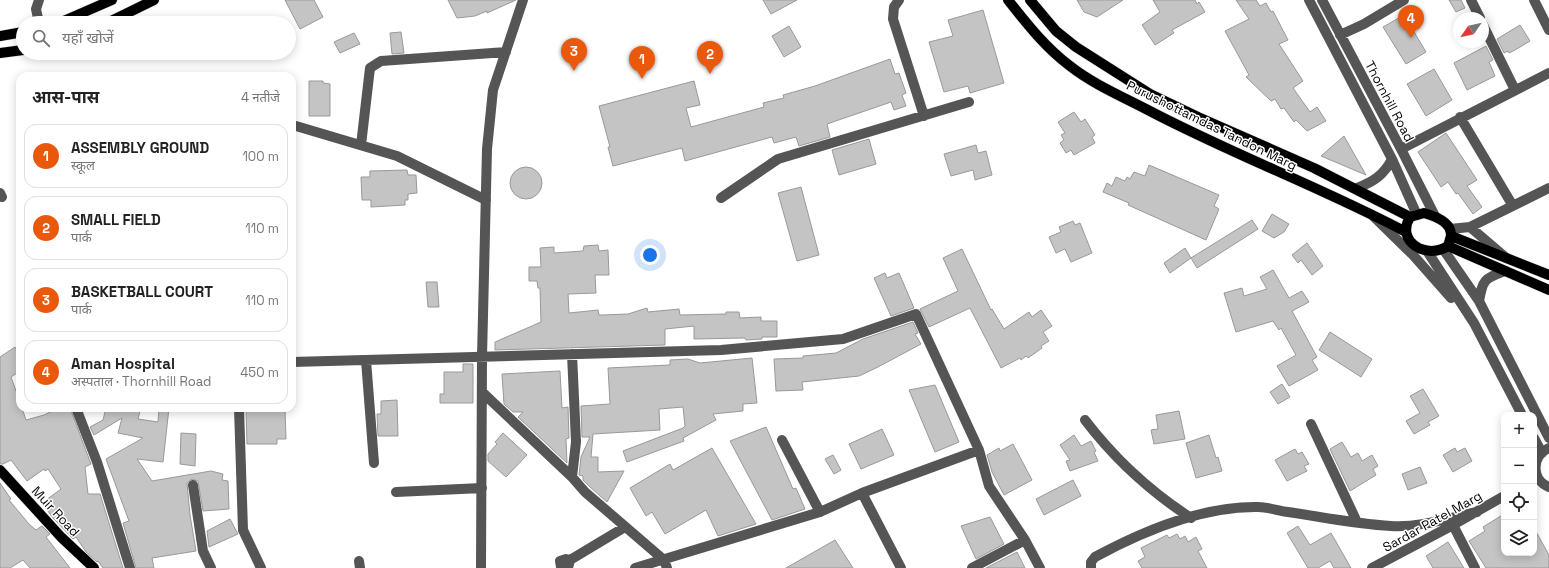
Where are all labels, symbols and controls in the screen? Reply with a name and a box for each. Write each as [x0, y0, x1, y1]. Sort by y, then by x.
pin: 4 [1398, 5, 1424, 38]
north arrow [1453, 12, 1489, 48]
search box [16, 16, 296, 60]
icon: search [30, 27, 52, 49]
text: यहाँ खोजें [62, 28, 114, 47]
pin: 3 [561, 38, 587, 71]
pin: 2 [697, 41, 723, 74]
pin: 1 [629, 46, 655, 79]
street label: Thornhill Road [1361, 58, 1418, 145]
street label: Purushottamdas Tandon Marg [1124, 77, 1300, 174]
text: आस-पास [32, 86, 99, 108]
text: 4 नतीजे [241, 89, 280, 106]
text: ASSEMBLY GROUND [71, 138, 209, 157]
text: 1 [43, 148, 49, 165]
text: 100 m [242, 148, 279, 165]
text: स्कूल [71, 157, 95, 174]
text: SMALL FIELD [71, 210, 161, 229]
text: 2 [42, 220, 50, 237]
text: 110 m [245, 220, 279, 237]
text: पार्क [71, 229, 92, 246]
your location [640, 245, 660, 265]
text: BASKETBALL COURT [71, 282, 213, 301]
text: 3 [42, 292, 50, 309]
text: 110 m [245, 292, 279, 309]
text: पार्क [71, 301, 92, 318]
text: Aman Hospital [71, 354, 175, 373]
text: 4 [42, 364, 50, 381]
text: 450 m [240, 364, 279, 381]
text: अस्पताल · Thornhill Road [71, 373, 211, 390]
map controls [1501, 412, 1537, 556]
button: + [1501, 412, 1537, 448]
button: − [1501, 448, 1537, 484]
street label: Muir Road [28, 483, 83, 540]
button: locate [1501, 484, 1537, 520]
street label: Sardar Patel Marg [1380, 487, 1485, 556]
button: layers [1501, 520, 1537, 556]

